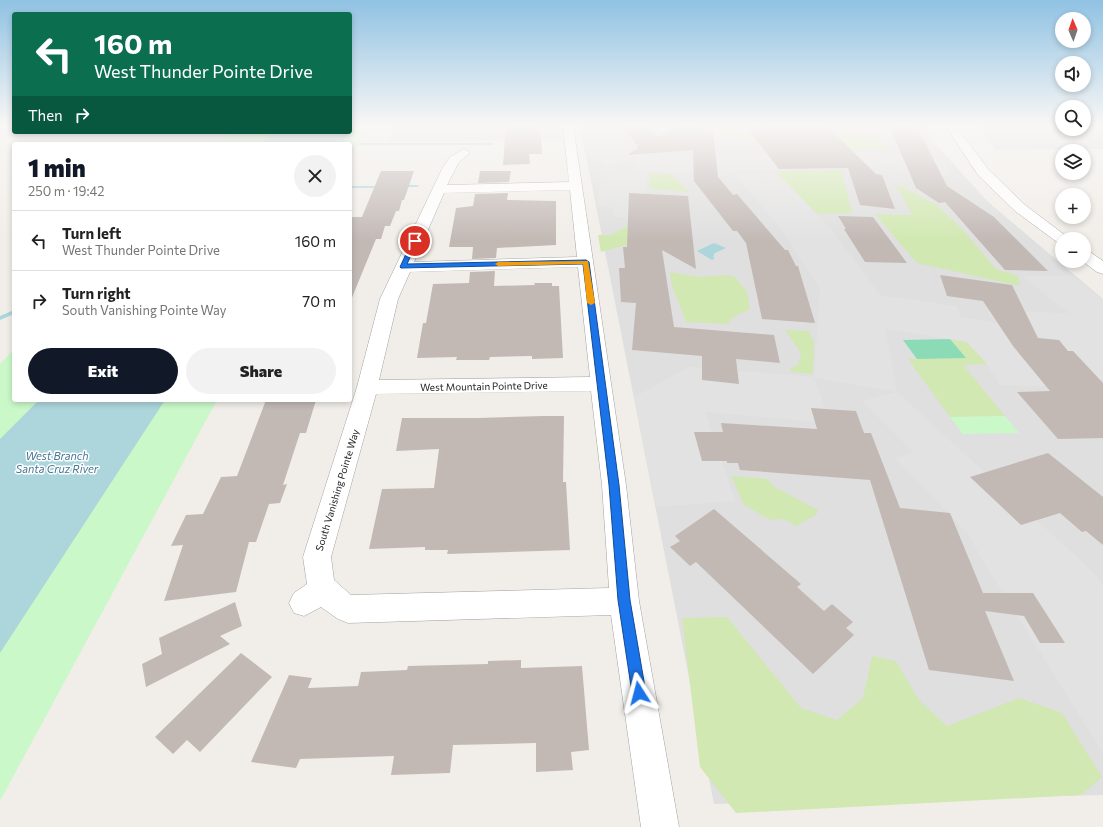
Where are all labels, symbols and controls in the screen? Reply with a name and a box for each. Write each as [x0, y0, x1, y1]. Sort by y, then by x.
north arrow [1055, 12, 1091, 48]
map controls [1055, 12, 1091, 268]
text: 160 m [94, 26, 172, 60]
icon: left [28, 28, 80, 80]
button: sound [1055, 56, 1091, 92]
text: West Thunder Pointe Drive [94, 60, 313, 82]
button: search [1055, 100, 1091, 136]
icon: right [71, 104, 93, 126]
text: Then [28, 106, 63, 124]
button: layers [1055, 144, 1091, 180]
text: 1 min [28, 153, 86, 182]
button: close [294, 155, 336, 197]
text: 250 m · 19:42 [28, 183, 104, 199]
button: + [1055, 188, 1091, 224]
text: Turn left [62, 224, 121, 242]
pin [398, 224, 432, 258]
icon: left [28, 230, 50, 252]
icon: arrive [404, 230, 426, 252]
text: 160 m [295, 232, 336, 250]
button: − [1055, 232, 1091, 268]
text: West Thunder Pointe Drive [62, 242, 220, 258]
text: Turn right [62, 284, 131, 302]
icon: right [28, 290, 50, 312]
text: 70 m [302, 292, 336, 310]
text: South Vanishing Pointe Way [62, 302, 226, 318]
button: Exit [28, 348, 178, 394]
button: Share [186, 348, 336, 394]
street label: West Mountain Pointe Drive [420, 379, 548, 393]
street label: South Vanishing Pointe Way [313, 428, 361, 552]
water label: West Branch Santa Cruz River [16, 449, 99, 475]
position arrow [618, 672, 660, 714]

